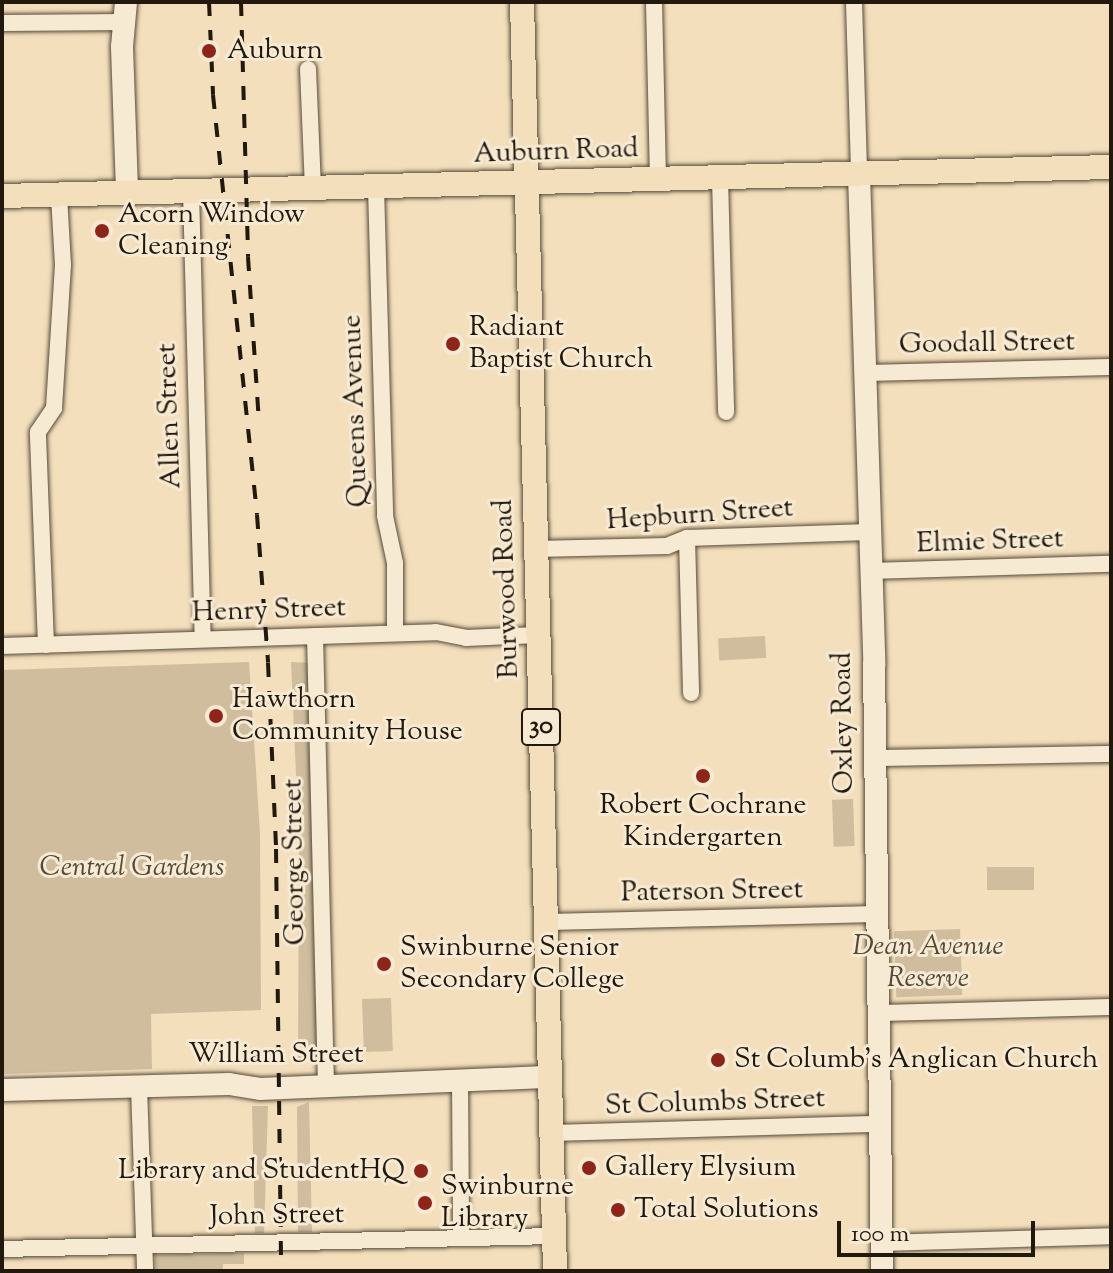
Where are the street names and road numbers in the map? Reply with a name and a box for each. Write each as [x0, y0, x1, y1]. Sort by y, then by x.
street label: Auburn Road [473, 132, 639, 172]
street label: Queens Avenue [336, 314, 376, 508]
street label: Goodall Street [899, 326, 1075, 362]
street label: Allen Street [151, 342, 189, 490]
street label: Hepburn Street [606, 492, 794, 538]
street label: Burwood Road [487, 499, 527, 679]
street label: Elmie Street [916, 523, 1064, 561]
street label: Henry Street [191, 592, 347, 630]
street label: Oxley Road [826, 652, 862, 794]
road number: 30 [519, 705, 563, 749]
street label: George Street [277, 778, 313, 946]
street label: Paterson Street [621, 874, 803, 910]
street label: William Street [188, 1038, 364, 1072]
street label: St Columbs Street [604, 1082, 826, 1124]
street label: John Street [209, 1198, 345, 1234]

